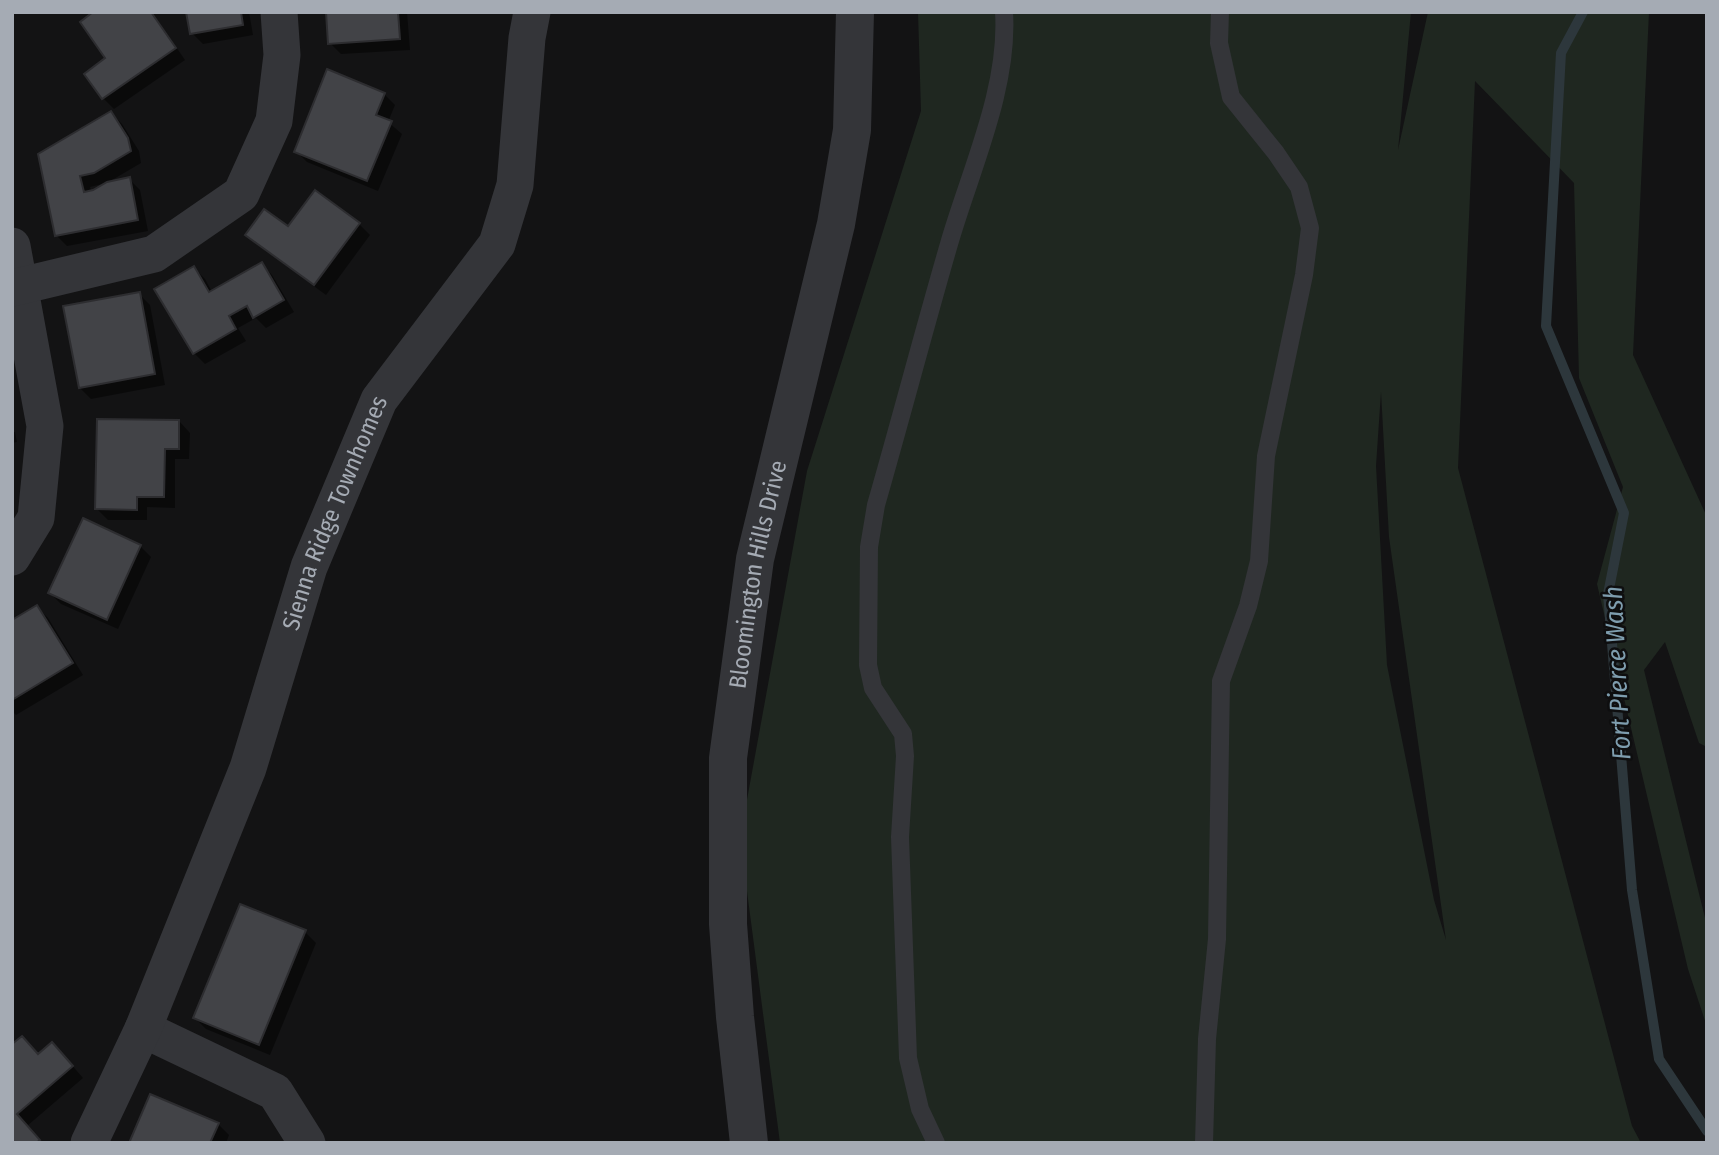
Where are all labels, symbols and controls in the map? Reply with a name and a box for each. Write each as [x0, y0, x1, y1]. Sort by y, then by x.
street label: Sienna Ridge Townhomes [277, 392, 393, 634]
street label: Bloomington Hills Drive [724, 458, 792, 690]
water label: Fort Pierce Wash [1597, 585, 1638, 761]

